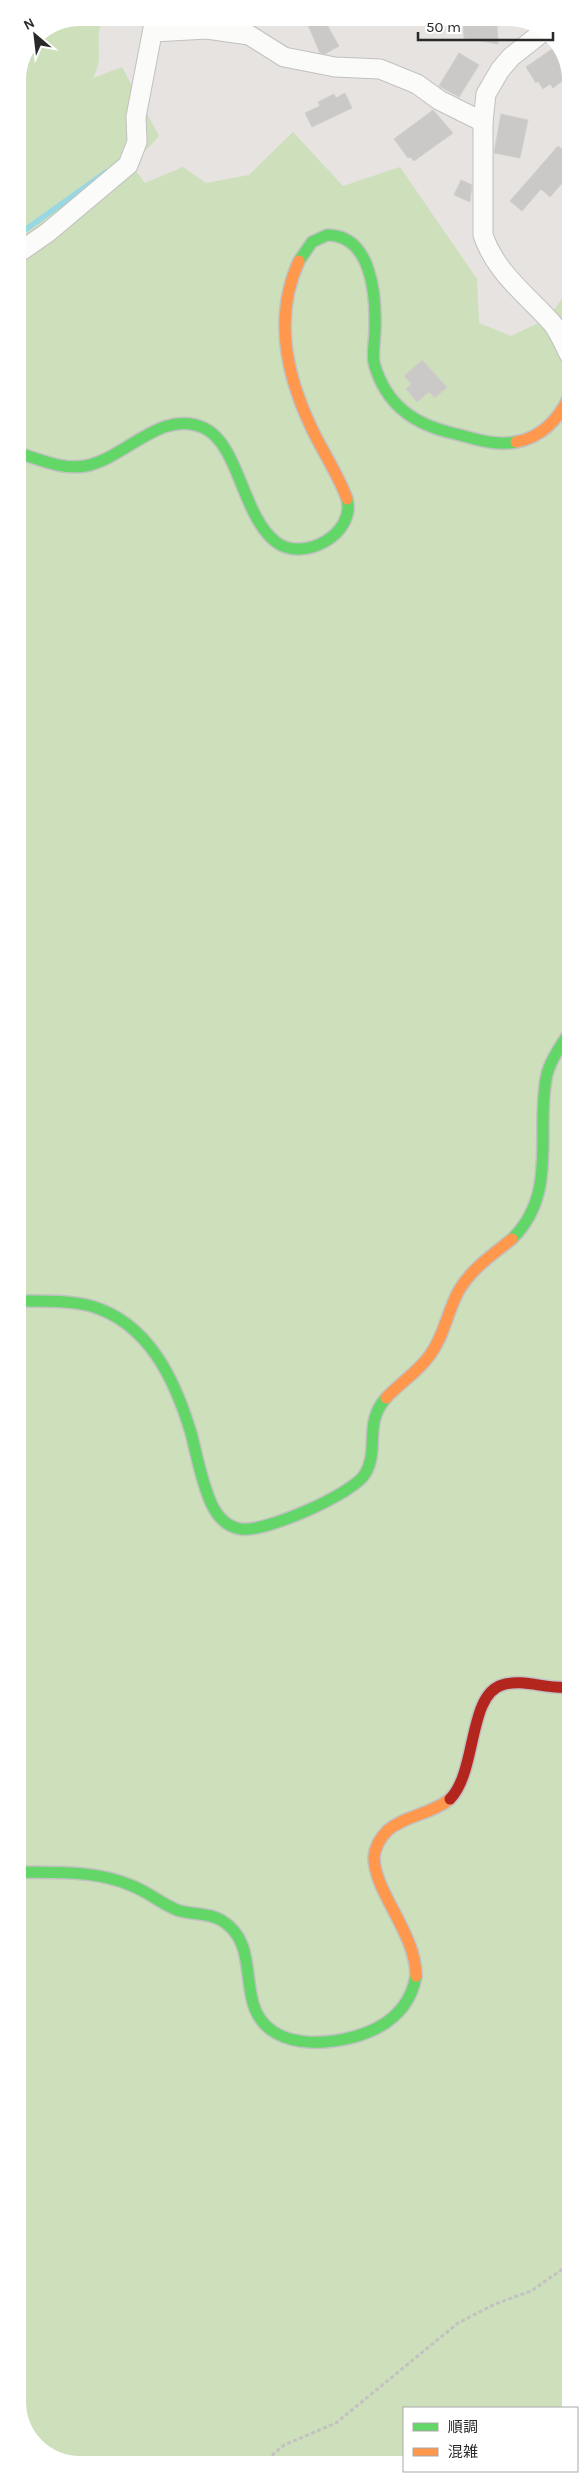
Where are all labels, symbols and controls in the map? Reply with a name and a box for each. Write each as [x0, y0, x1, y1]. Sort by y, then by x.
north arrow [10, 10, 60, 60]
scale bar [418, 10, 553, 42]
text: N [21, 14, 38, 34]
text: 50 m [426, 18, 461, 36]
legend [403, 2407, 578, 2472]
text: 順調 [448, 2418, 478, 2436]
text: 混雑 [448, 2443, 478, 2461]

